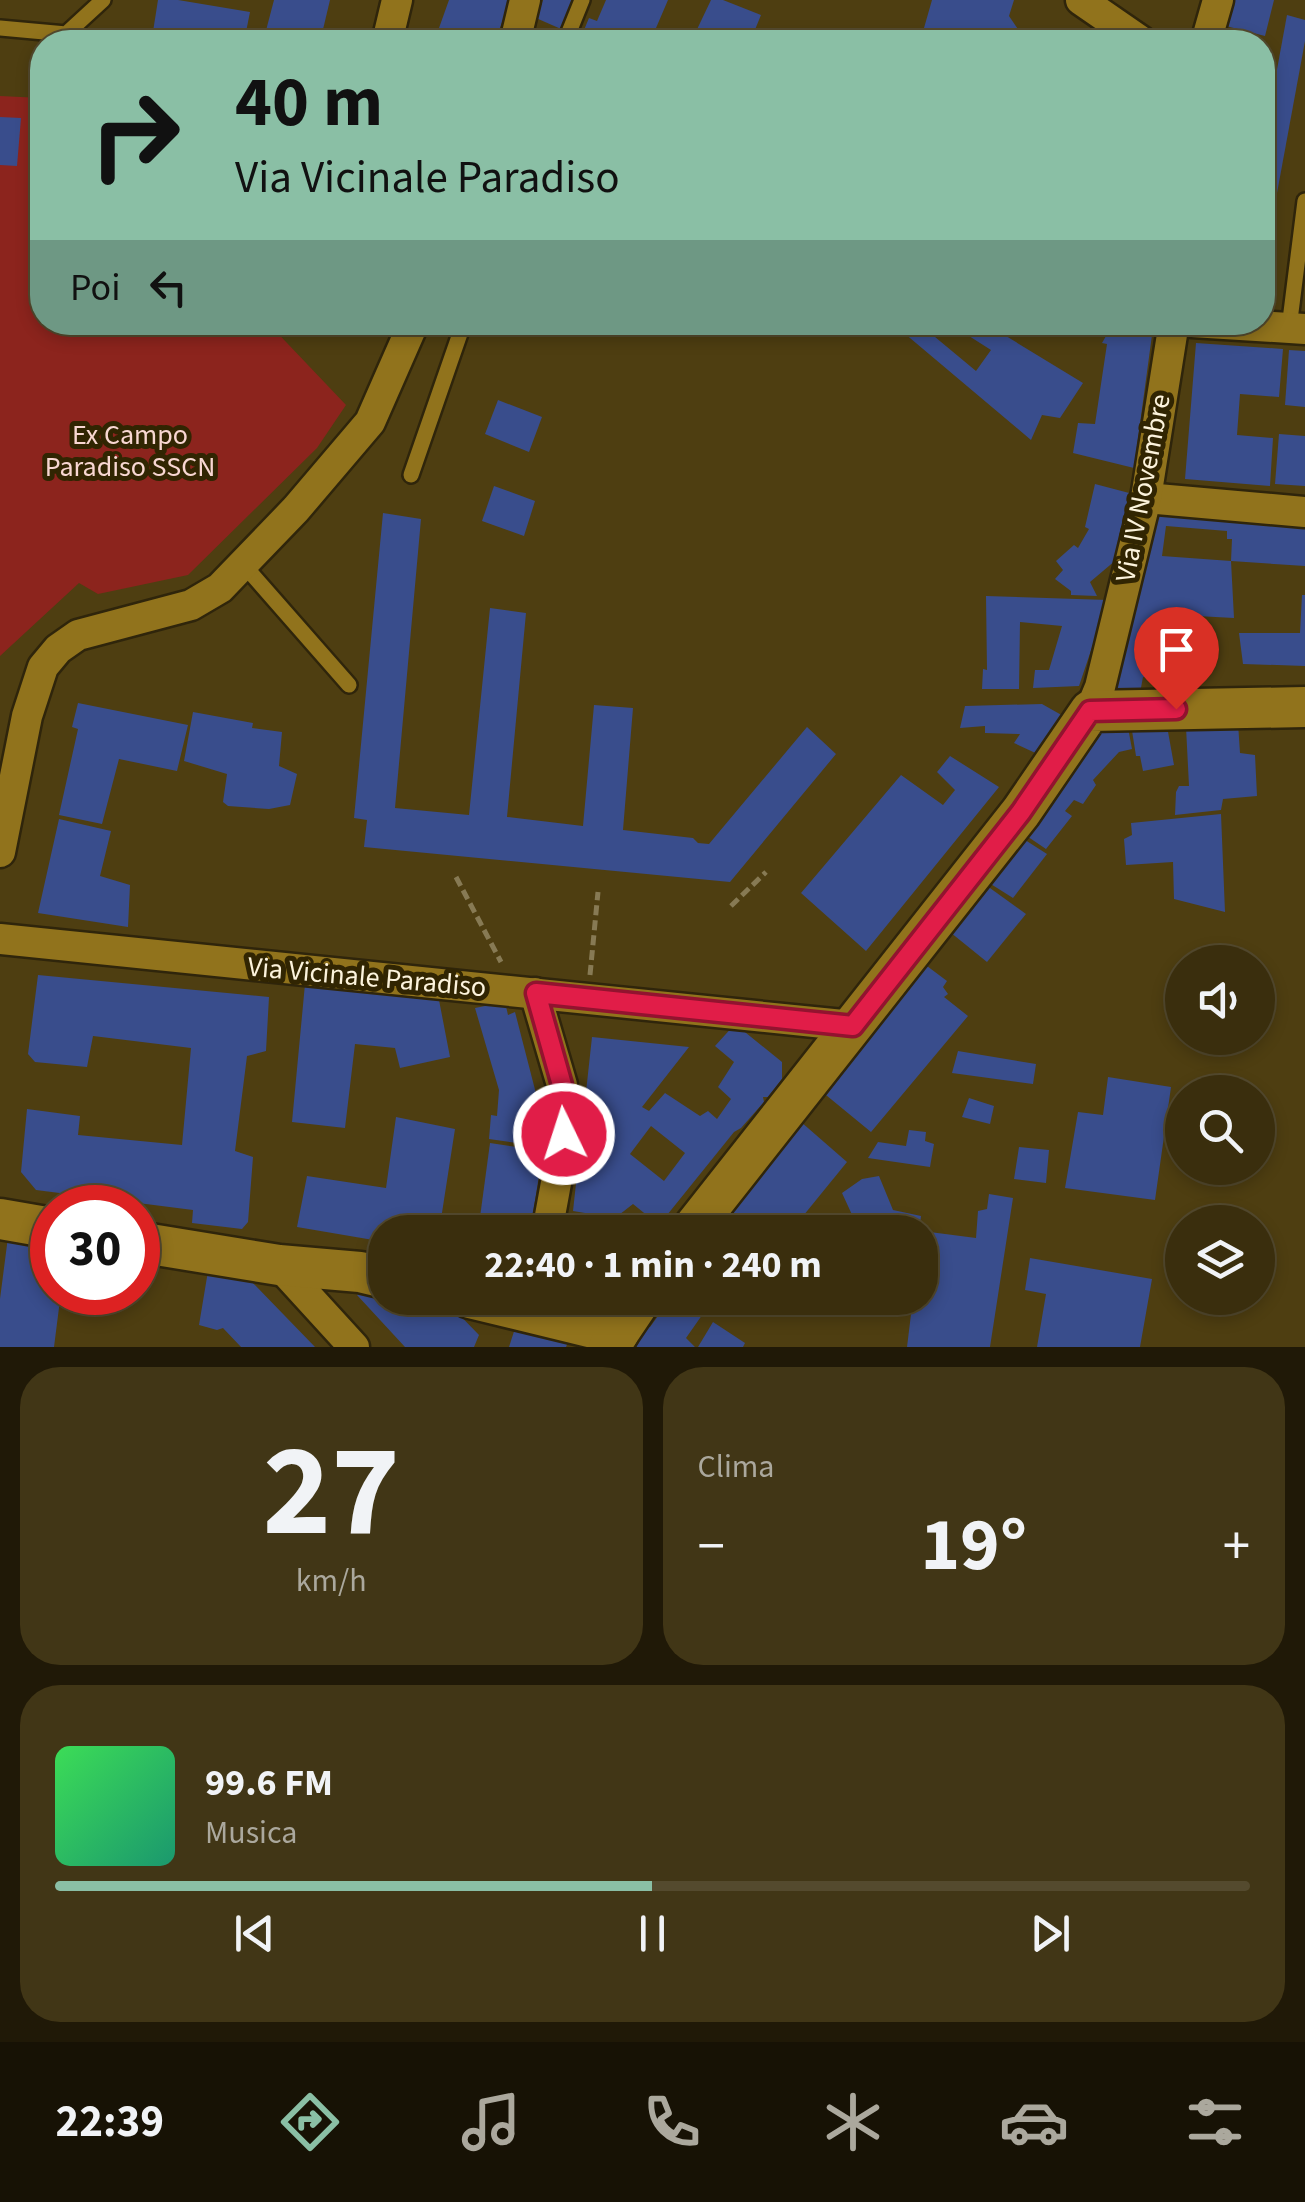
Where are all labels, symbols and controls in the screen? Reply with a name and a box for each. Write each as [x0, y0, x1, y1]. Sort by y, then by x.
text: 40 m [235, 53, 383, 153]
icon: right [70, 70, 200, 200]
text: Via Vicinale Paradiso [235, 146, 620, 210]
icon: left [141, 260, 196, 315]
text: Poi [70, 261, 121, 315]
street label: Via IV Novembre [1105, 391, 1181, 585]
park label: Ex Campo Paradiso SSCN [45, 415, 215, 487]
pin [1134, 607, 1219, 710]
icon: arrive [1149, 622, 1204, 677]
map controls [1165, 945, 1275, 1315]
button: sound [1165, 945, 1275, 1055]
street label: Via Vicinale Paradiso [246, 947, 488, 1007]
button: search [1165, 1075, 1275, 1185]
position arrow [512, 1082, 616, 1186]
speed limit sign: 30 [30, 1185, 160, 1315]
button: layers [1165, 1205, 1275, 1315]
text: 22:40 · 1 min · 240 m [484, 1238, 822, 1292]
text: 27 [263, 1400, 400, 1585]
text: Clima [698, 1444, 774, 1490]
text: 19° [920, 1492, 1027, 1599]
text: − [698, 1508, 725, 1586]
text: + [1223, 1508, 1250, 1586]
text: km/h [296, 1558, 367, 1604]
text: 99.6 FM [205, 1756, 333, 1810]
text: Musica [205, 1810, 297, 1856]
icon: previous [227, 1906, 282, 1961]
icon: pause [625, 1906, 680, 1961]
icon: next [1023, 1906, 1078, 1961]
icon: directions [275, 2087, 345, 2157]
icon: music [456, 2087, 526, 2157]
icon: phone [637, 2087, 707, 2157]
icon: climate [818, 2087, 888, 2157]
icon: car [999, 2087, 1069, 2157]
icon: filters [1180, 2087, 1250, 2157]
text: 22:39 [55, 2090, 164, 2154]

